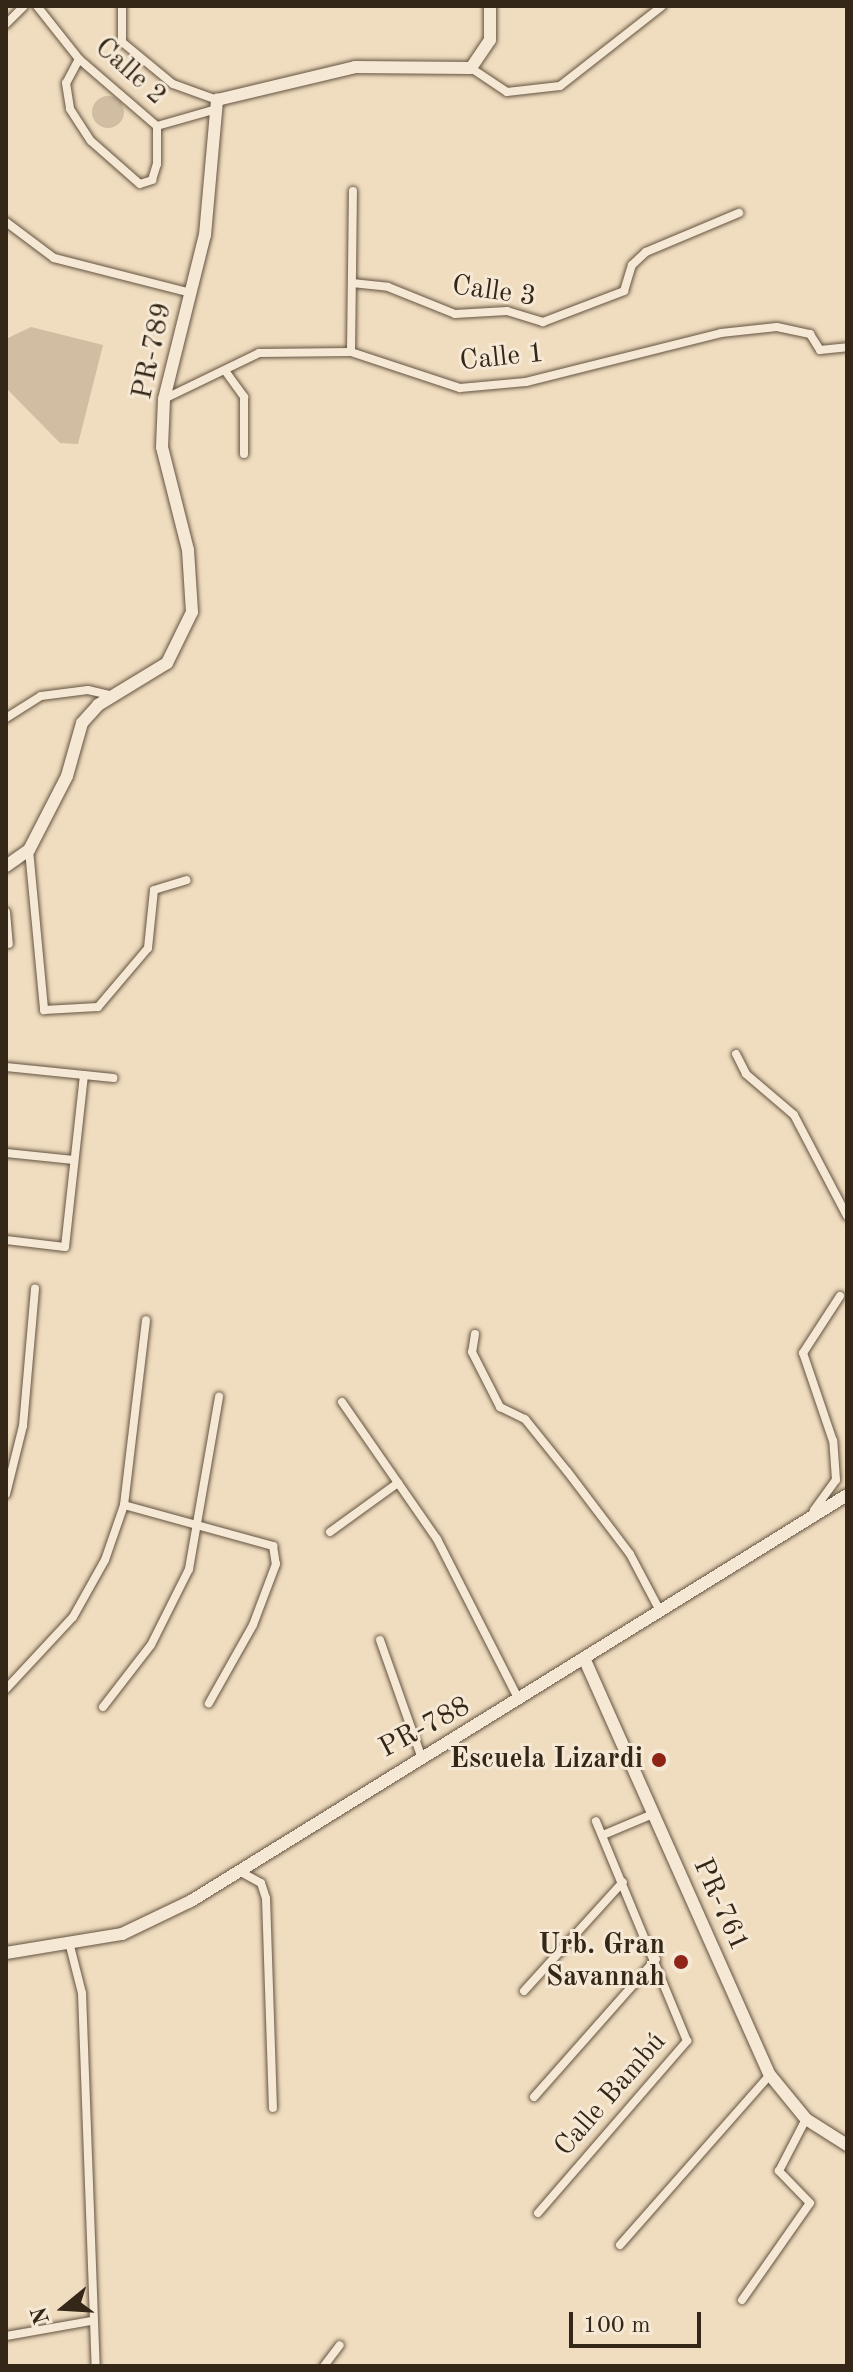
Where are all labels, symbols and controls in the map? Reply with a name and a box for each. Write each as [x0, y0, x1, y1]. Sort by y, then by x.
street label: Calle 2 [87, 31, 173, 113]
street label: Calle 3 [450, 269, 538, 315]
street label: PR-789 [126, 299, 180, 403]
street label: Calle 1 [458, 337, 546, 379]
street label: PR-788 [374, 1690, 476, 1766]
place label: Escuela Lizardi [450, 1743, 643, 1777]
marker: Escuela Lizardi [650, 1751, 668, 1769]
street label: PR-761 [685, 1853, 755, 1957]
place label: Urb. Gran Savannah [538, 1929, 665, 1995]
marker: Urb. Gran Savannah [672, 1953, 690, 1971]
street label: Calle Bambú [548, 2026, 674, 2164]
north arrow [24, 2268, 104, 2348]
scale bar [573, 2296, 705, 2346]
text: N [28, 2304, 54, 2327]
text: 100 m [583, 2314, 651, 2338]

